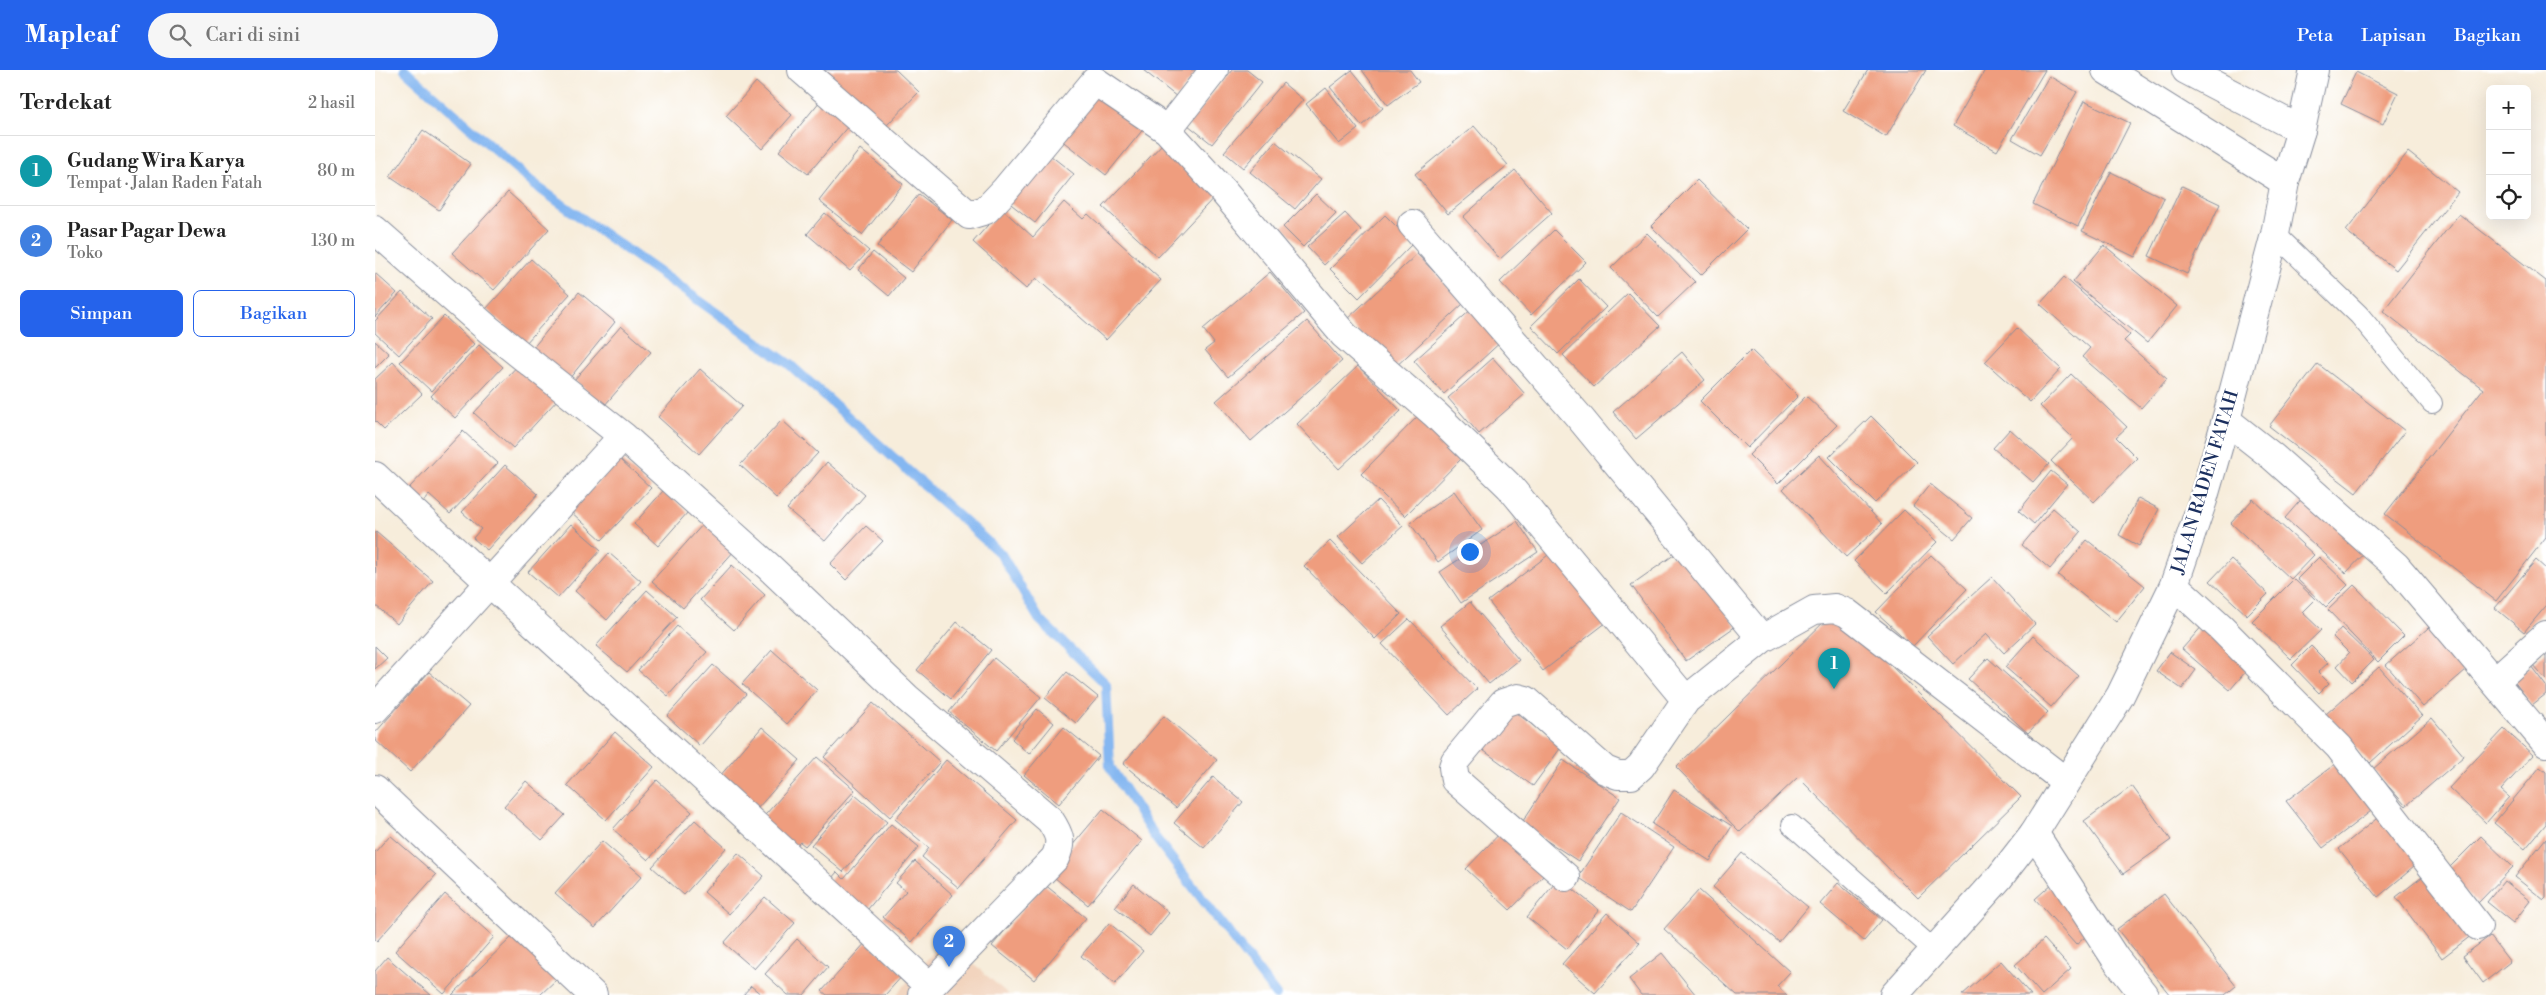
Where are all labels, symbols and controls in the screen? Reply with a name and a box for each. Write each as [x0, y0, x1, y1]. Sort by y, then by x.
search box [148, 13, 498, 58]
text: Mapleaf [25, 20, 118, 50]
icon: search [166, 21, 194, 49]
text: Cari di sini [206, 23, 300, 47]
text: Peta [2297, 24, 2333, 47]
text: Lapisan [2361, 24, 2426, 47]
text: Bagikan [2454, 24, 2521, 47]
map controls [2486, 85, 2531, 220]
button: + [2486, 85, 2531, 130]
text: Terdekat [20, 90, 111, 116]
text: 2 hasil [308, 93, 355, 113]
button: − [2486, 130, 2531, 175]
text: Gudang Wira Karya [67, 149, 245, 173]
text: 1 [32, 161, 40, 181]
text: 80 m [317, 161, 355, 181]
text: Tempat · Jalan Raden Fatah [67, 173, 262, 193]
button: locate [2486, 175, 2531, 220]
text: Pasar Pagar Dewa [67, 219, 226, 243]
text: 2 [31, 231, 41, 251]
text: 130 m [311, 231, 355, 251]
text: Toko [67, 243, 103, 263]
button: Simpan [20, 290, 183, 337]
button: Bagikan [193, 290, 355, 337]
street label: JALAN RADEN FATAH [2166, 387, 2244, 578]
your location [1457, 539, 1483, 565]
pin: 1 [1818, 648, 1850, 689]
pin: 2 [933, 926, 965, 967]

